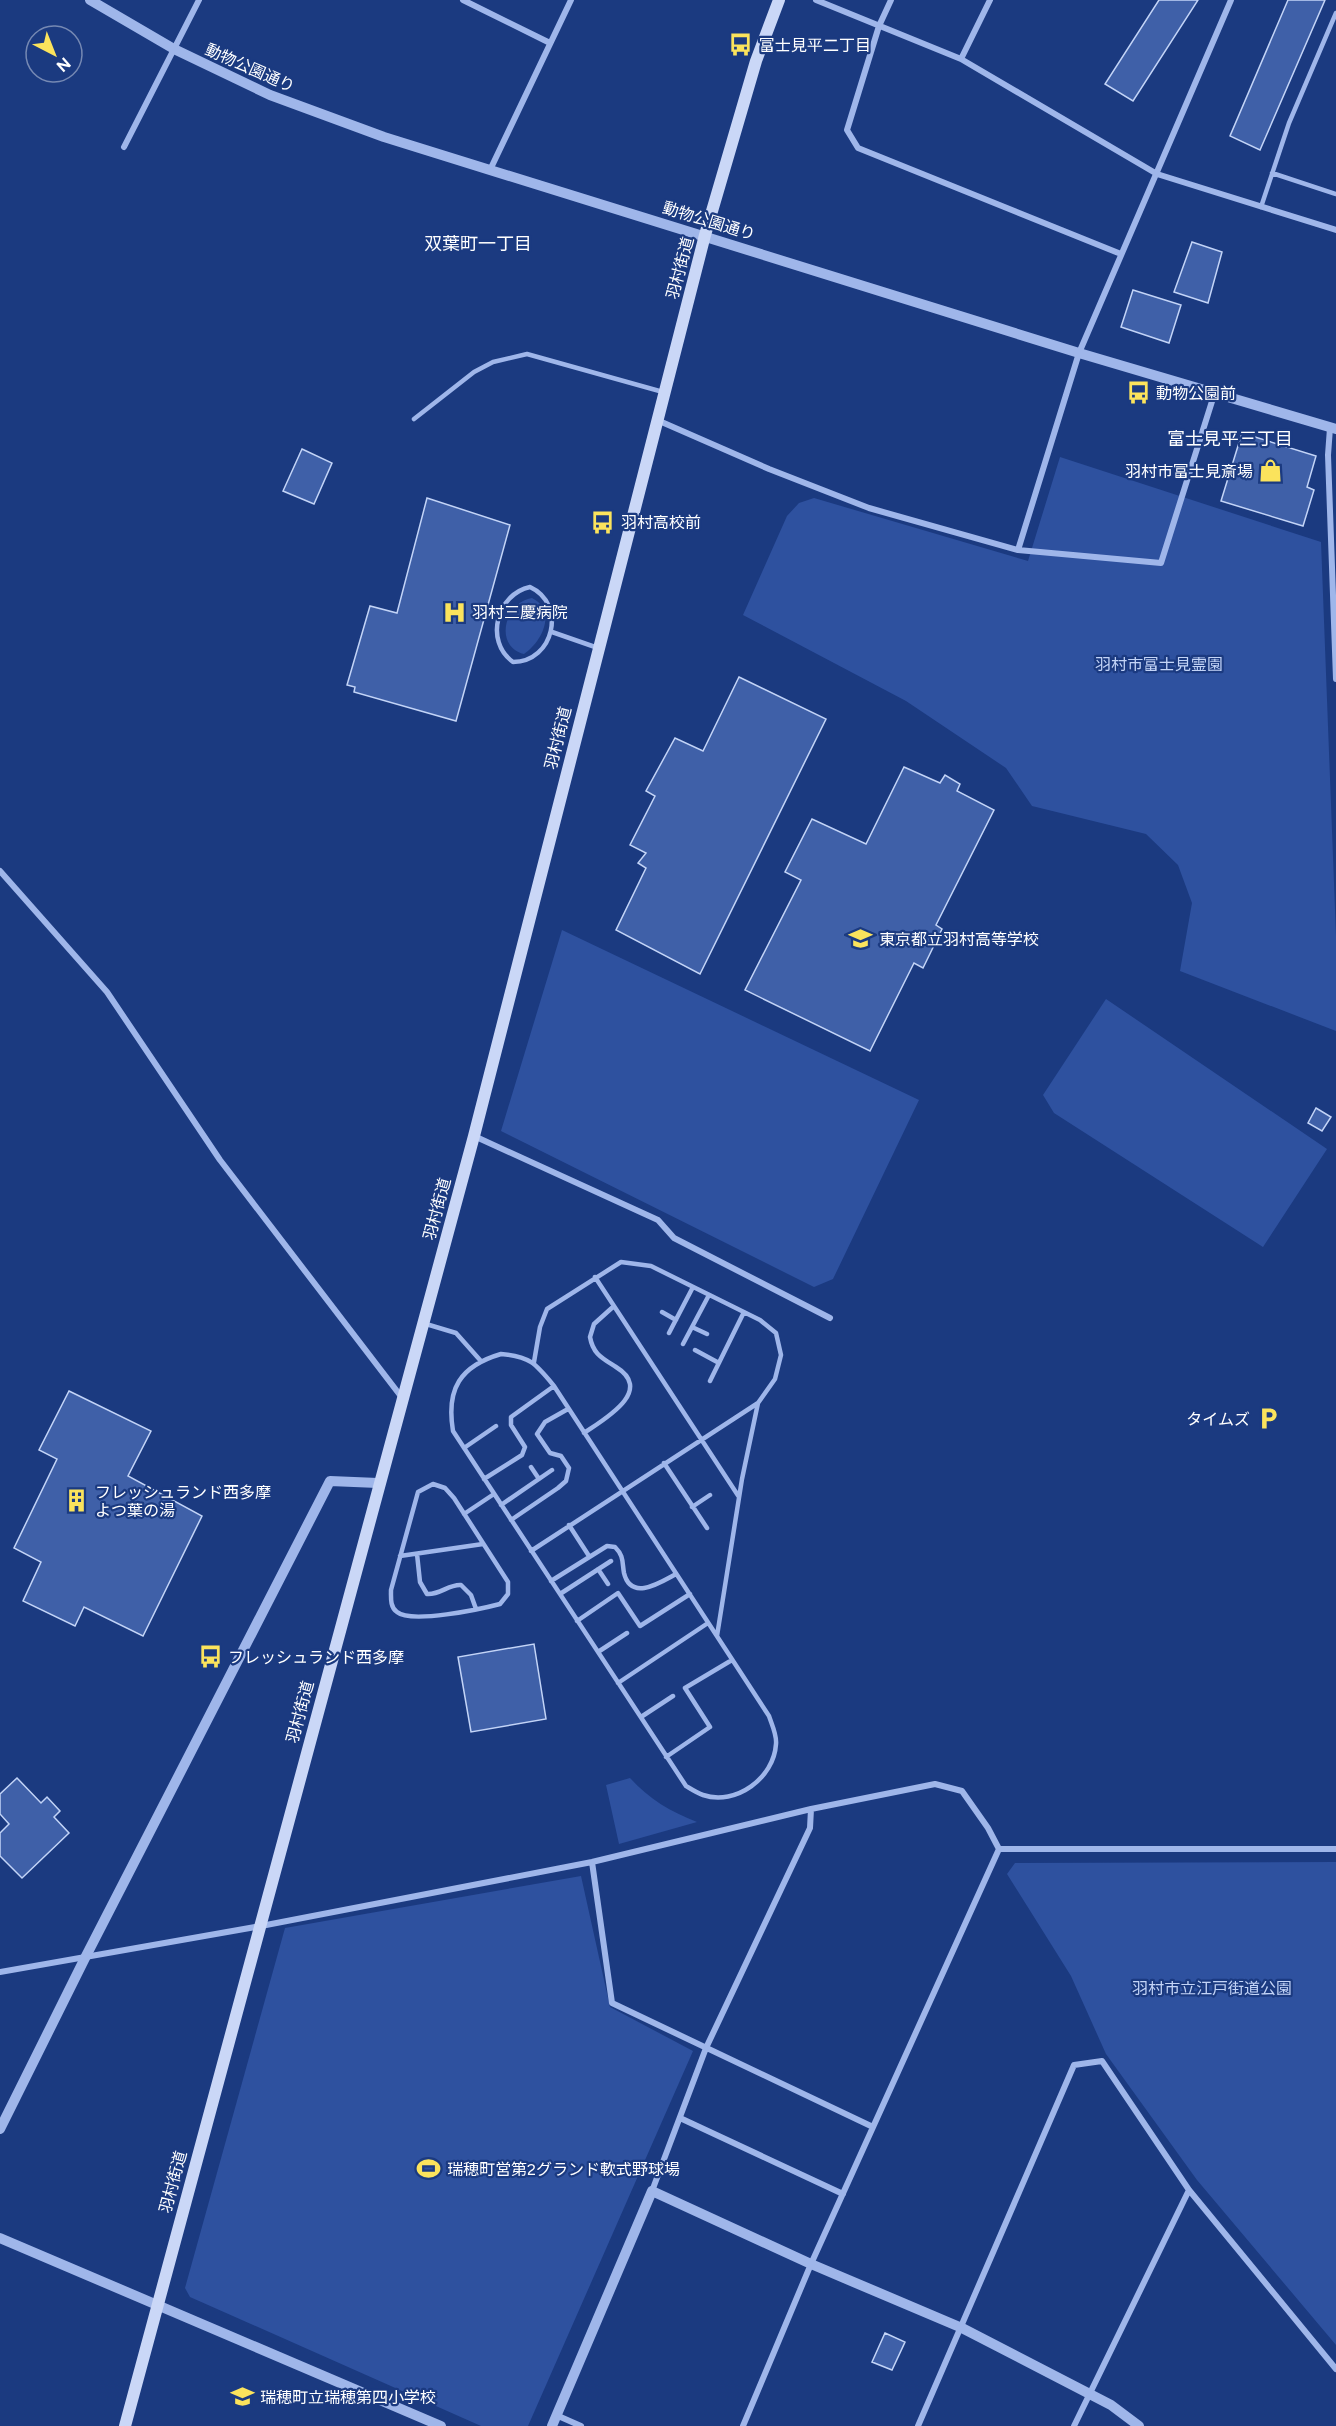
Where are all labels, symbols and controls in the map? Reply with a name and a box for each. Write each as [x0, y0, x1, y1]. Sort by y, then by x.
north arrow [24, 24, 84, 84]
bus stop icon: 富士見平二丁目 [728, 32, 754, 58]
place label: 富士見平二丁目 [759, 36, 871, 55]
street label: 動物公園通り [202, 40, 298, 96]
text: N [53, 54, 75, 76]
street label: 動物公園通り [660, 198, 758, 244]
district label: 双葉町一丁目 [424, 233, 532, 255]
street label: 羽村街道 [663, 235, 697, 301]
bus stop icon: 動物公園前 [1125, 380, 1151, 406]
place label: 動物公園前 [1156, 384, 1236, 403]
district label: 富士見平三丁目 [1167, 428, 1293, 450]
shop icon: 羽村市富士見斎場 [1258, 458, 1284, 484]
place label: 羽村市富士見斎場 [1125, 462, 1253, 481]
bus stop icon: 羽村高校前 [590, 509, 616, 535]
place label: 羽村高校前 [621, 513, 701, 532]
hospital icon: 羽村三慶病院 [441, 599, 467, 625]
place label: 羽村三慶病院 [472, 603, 568, 622]
park label: 羽村市富士見霊園 [1095, 655, 1223, 674]
street label: 羽村街道 [541, 705, 575, 771]
school or university icon: 東京都立羽村高等学校 [848, 926, 874, 952]
place label: 東京都立羽村高等学校 [879, 930, 1039, 949]
street label: 羽村街道 [420, 1176, 454, 1242]
parking icon: タイムズ [1255, 1406, 1281, 1432]
place label: タイムズ [1186, 1410, 1250, 1429]
place label: フレッシュランド西多摩 よつ葉の湯 [95, 1483, 271, 1520]
building icon: フレッシュランド西多摩 よつ葉の湯 [64, 1488, 90, 1514]
bus stop icon: フレッシュランド西多摩 [197, 1644, 223, 1670]
place label: フレッシュランド西多摩 [228, 1648, 404, 1667]
street label: 羽村街道 [283, 1679, 317, 1745]
park label: 羽村市立江戸街道公園 [1132, 1979, 1292, 1998]
street label: 羽村街道 [156, 2149, 190, 2215]
sports icon: 瑞穂町営第2グランド軟式野球場 [416, 2156, 442, 2182]
place label: 瑞穂町営第2グランド軟式野球場 [447, 2160, 680, 2179]
school or university icon: 瑞穂町立瑞穂第四小学校 [229, 2384, 255, 2410]
place label: 瑞穂町立瑞穂第四小学校 [260, 2388, 436, 2407]

